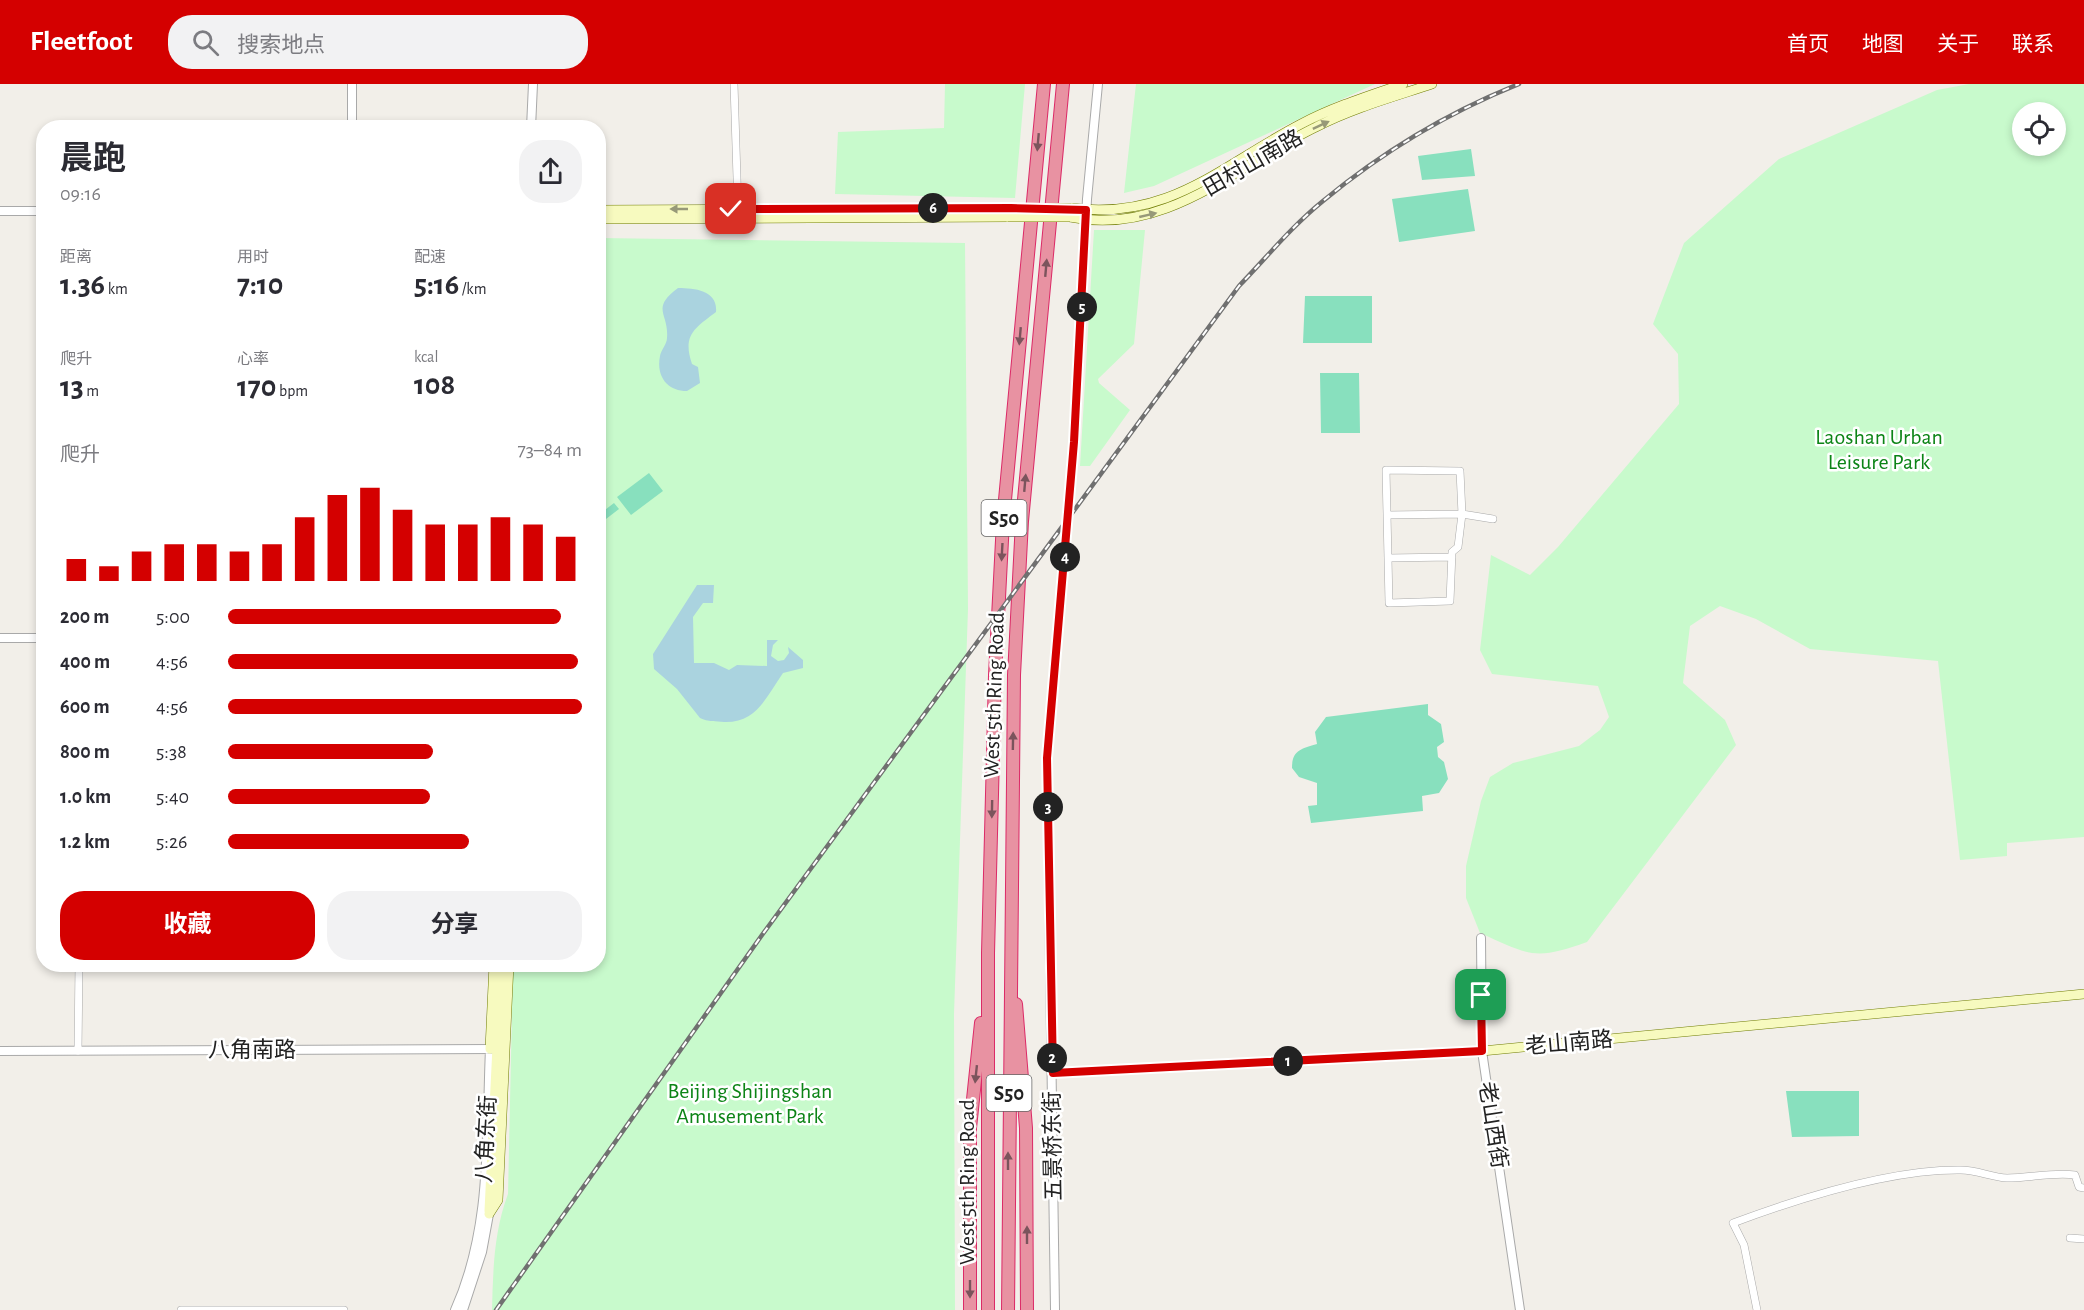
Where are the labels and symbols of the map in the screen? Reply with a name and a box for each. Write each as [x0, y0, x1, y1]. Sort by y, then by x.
one-way arrow [1312, 120, 1329, 129]
street label: 田村山南路 [1199, 125, 1306, 200]
one-way arrow [1034, 133, 1043, 152]
pin [705, 183, 756, 234]
pin: 6 [918, 193, 948, 223]
one-way arrow [670, 204, 689, 214]
one-way arrow [1139, 209, 1158, 219]
one-way arrow [1041, 259, 1051, 278]
pin: 5 [1067, 292, 1097, 322]
one-way arrow [1015, 327, 1025, 346]
park label: Laoshan Urban Leisure Park [1815, 426, 1943, 473]
one-way arrow [1020, 474, 1030, 493]
road number: S50 [982, 500, 1026, 536]
one-way arrow [997, 542, 1006, 561]
pin: 4 [1050, 542, 1080, 572]
street label: West 5th Ring Road [980, 612, 1008, 778]
one-way arrow [1008, 731, 1018, 750]
pin: 3 [1033, 792, 1063, 822]
one-way arrow [987, 800, 996, 819]
pin [1455, 969, 1506, 1020]
street label: 老山南路 [1524, 1027, 1614, 1058]
street label: 八角南路 [208, 1038, 296, 1061]
pin: 2 [1037, 1043, 1067, 1073]
pin: 1 [1273, 1046, 1303, 1076]
one-way arrow [971, 1064, 981, 1083]
road number: S50 [986, 1075, 1032, 1111]
park label: Beijing Shijingshan Amusement Park [668, 1080, 832, 1127]
street label: 老山西街 [1475, 1080, 1512, 1170]
street label: 五景桥东街 [1040, 1091, 1065, 1201]
street label: 八角东街 [472, 1094, 499, 1184]
street label: West 5th Ring Road [956, 1099, 978, 1265]
one-way arrow [1003, 1151, 1013, 1170]
one-way arrow [1022, 1225, 1032, 1244]
one-way arrow [965, 1280, 975, 1299]

